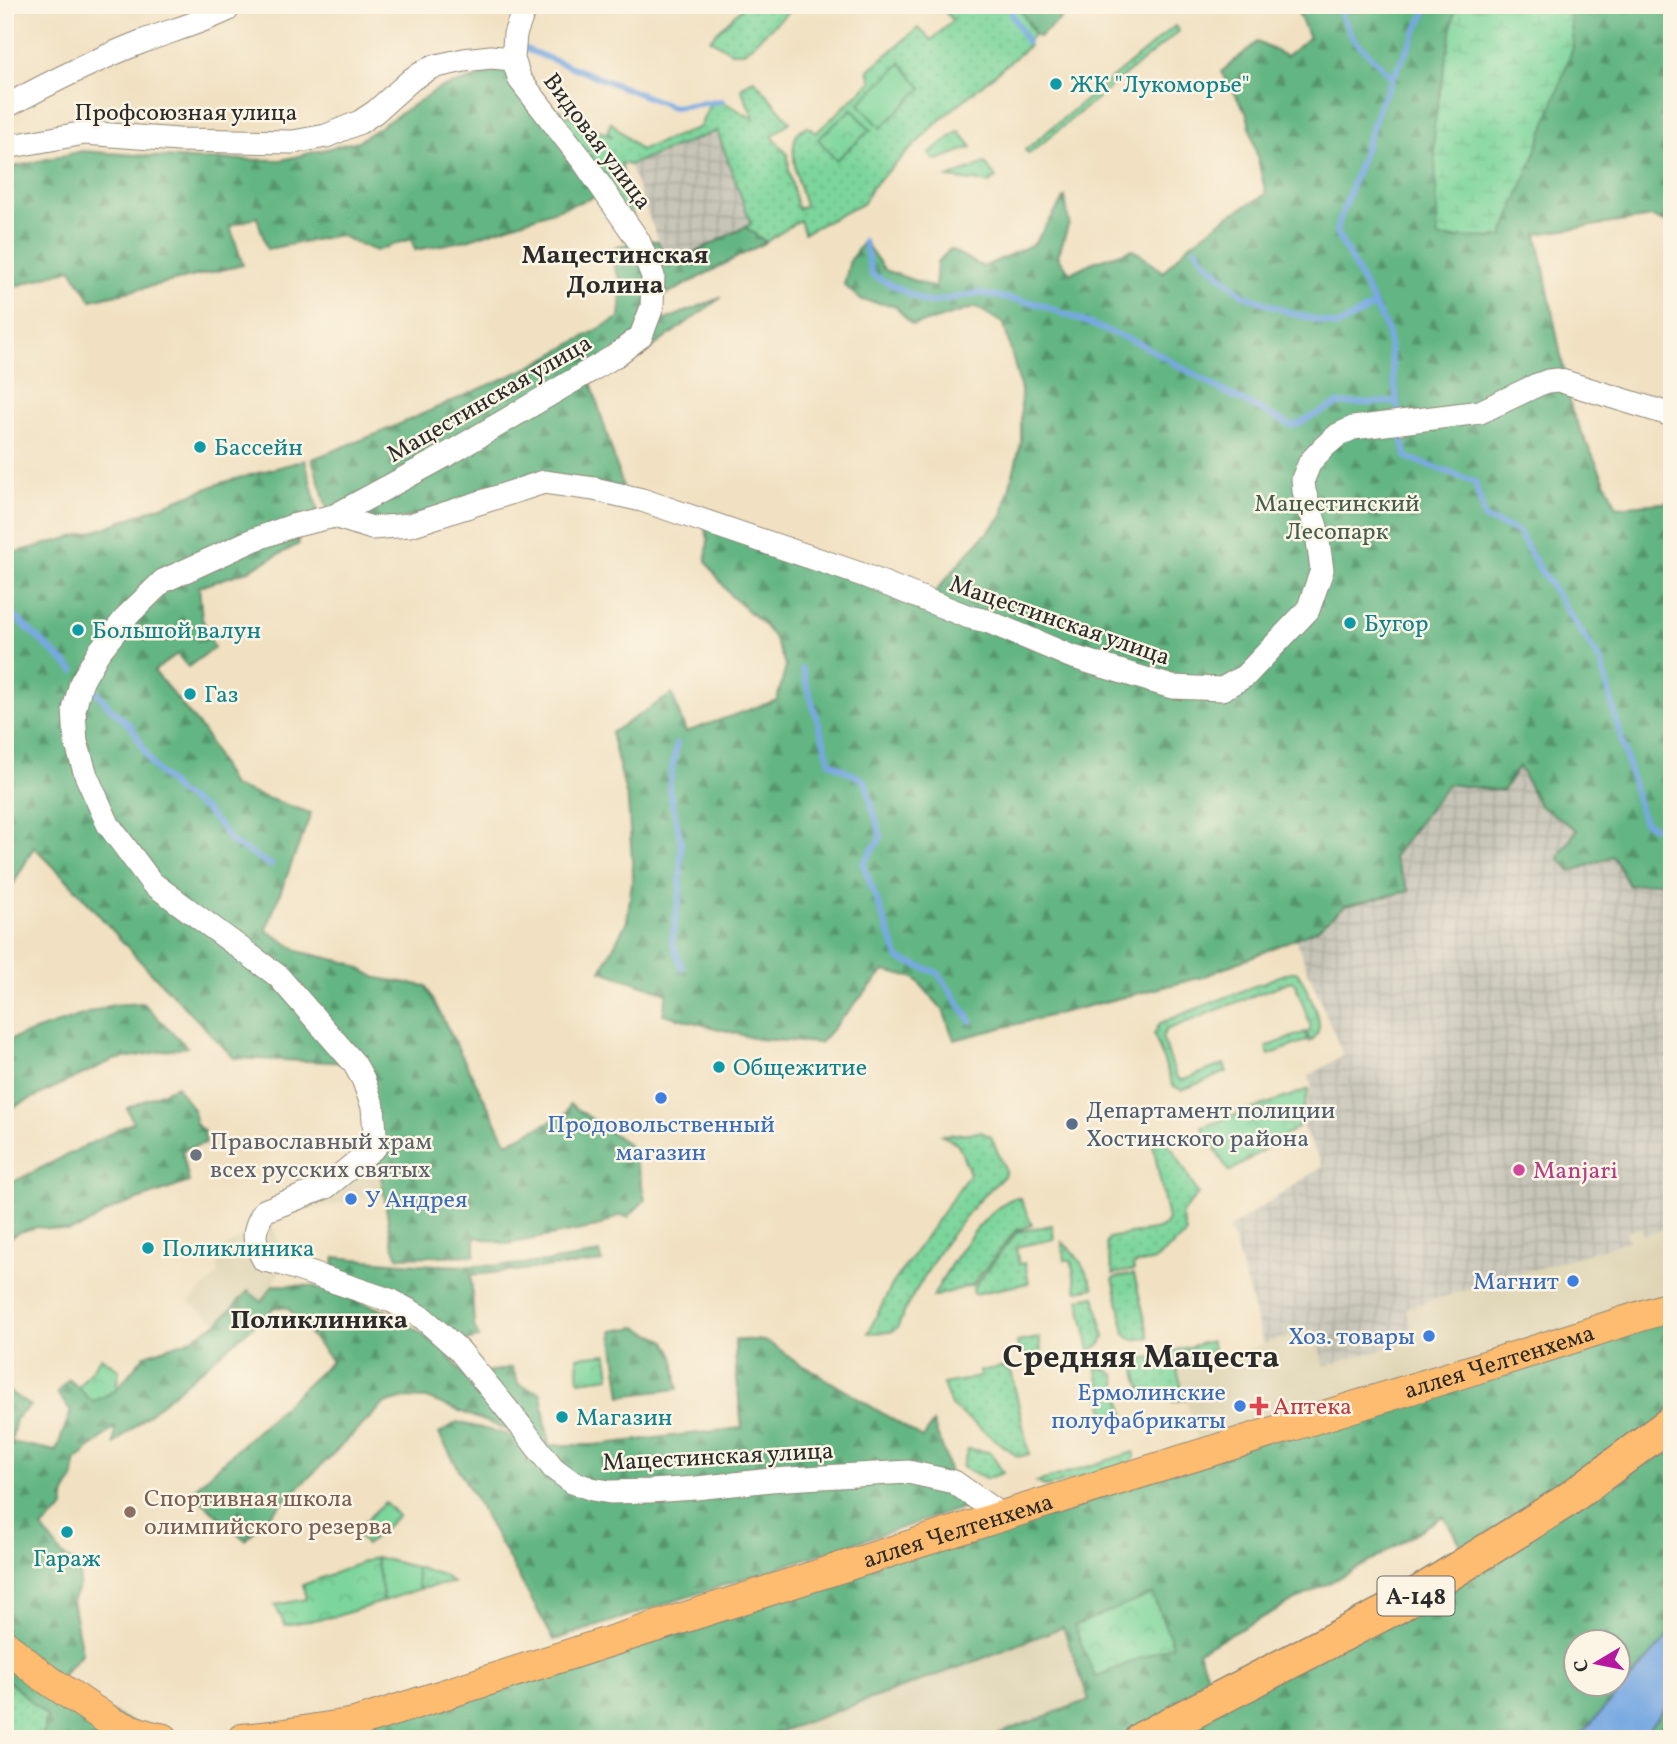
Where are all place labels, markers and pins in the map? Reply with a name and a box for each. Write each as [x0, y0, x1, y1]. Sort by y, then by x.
place label: ЖК "Лукоморье" [1070, 69, 1250, 103]
marker: ЖК "Лукоморье" [1048, 76, 1064, 92]
place label: Бассейн [214, 432, 303, 466]
marker: Бассейн [192, 439, 208, 455]
place label: Бугор [1364, 608, 1429, 642]
place label: Большой валун [92, 615, 261, 649]
marker: Бугор [1342, 615, 1358, 631]
marker: Большой валун [70, 622, 86, 638]
place label: Газ [204, 679, 238, 713]
marker: Газ [182, 686, 198, 702]
place label: Общежитие [733, 1052, 867, 1086]
marker: Общежитие [711, 1059, 727, 1075]
marker: Продовольственный магазин [653, 1090, 669, 1106]
place label: Департамент полиции Хостинского района [1086, 1095, 1335, 1157]
place label: Продовольственный магазин [547, 1109, 775, 1171]
marker: Департамент полиции Хостинского района [1064, 1116, 1080, 1132]
place label: Православный храм всех русских святых [210, 1126, 432, 1188]
marker: Православный храм всех русских святых [188, 1147, 204, 1163]
place label: Manjari [1533, 1155, 1618, 1189]
marker: Manjari [1511, 1162, 1527, 1178]
place label: У Андрея [365, 1184, 467, 1218]
marker: У Андрея [343, 1191, 359, 1207]
place label: Поликлиника [162, 1233, 315, 1267]
marker: Поликлиника [140, 1240, 156, 1256]
place label: Магнит [1473, 1266, 1559, 1300]
marker: Магнит [1565, 1273, 1581, 1289]
place label: Хоз. товары [1288, 1321, 1415, 1355]
marker: Хоз. товары [1421, 1328, 1437, 1344]
place label: Ермолинские полуфабрикаты [1051, 1377, 1226, 1439]
place label: Аптека [1273, 1391, 1352, 1425]
marker: Ермолинские полуфабрикаты [1232, 1398, 1248, 1414]
marker: Аптека [1251, 1398, 1267, 1414]
place label: Магазин [576, 1402, 672, 1436]
marker: Магазин [554, 1409, 570, 1425]
place label: Спортивная школа олимпийского резерва [144, 1483, 393, 1545]
marker: Спортивная школа олимпийского резерва [122, 1504, 138, 1520]
marker: Гараж [59, 1524, 75, 1540]
place label: Гараж [33, 1543, 101, 1577]

